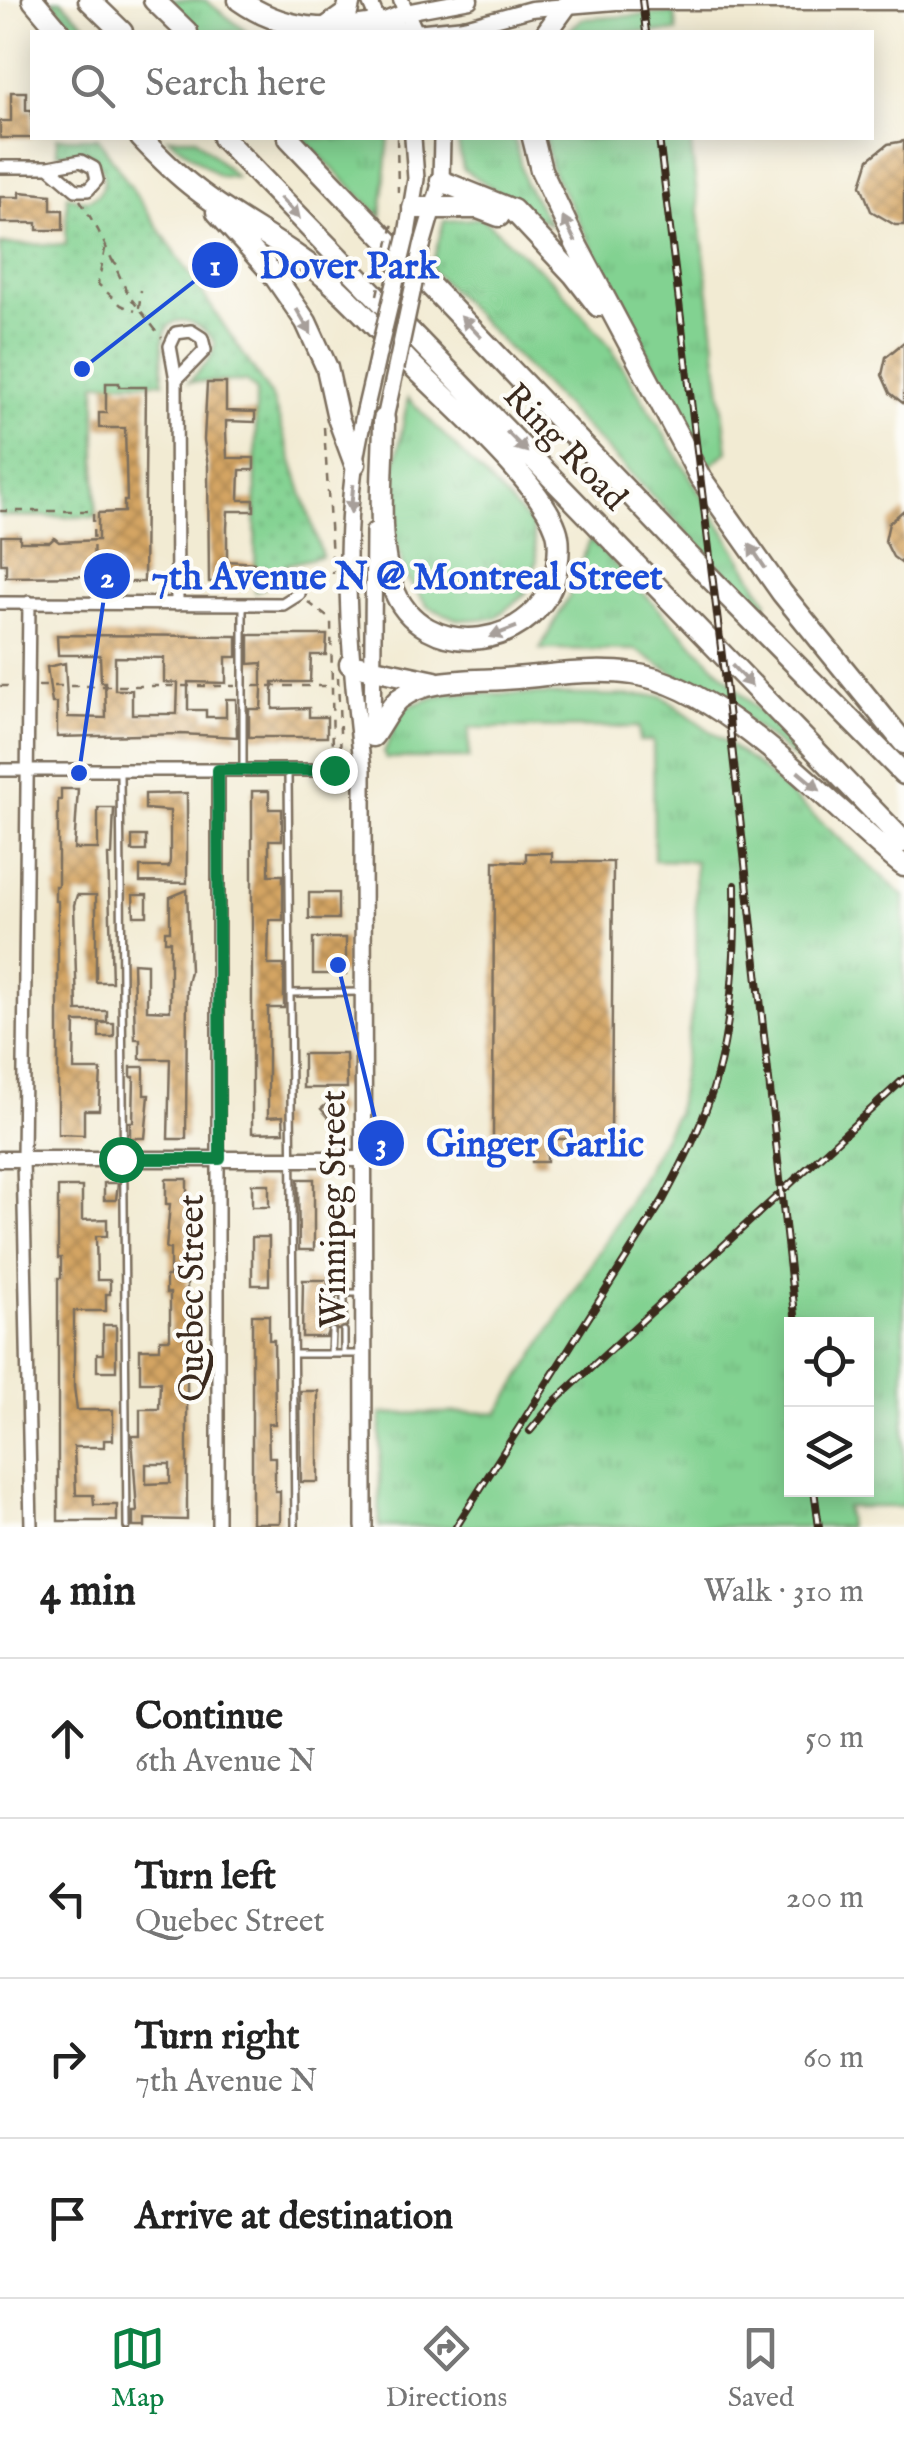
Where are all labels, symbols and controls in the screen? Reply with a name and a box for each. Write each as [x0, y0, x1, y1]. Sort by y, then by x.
search box [30, 30, 874, 140]
icon: search [65, 58, 120, 113]
text: Search here [145, 61, 326, 109]
one-way arrow [278, 196, 301, 220]
one-way arrow [561, 215, 578, 244]
callout: Dover Park [190, 231, 459, 299]
text: Dover Park [259, 244, 440, 292]
text: 1 [209, 248, 221, 286]
one-way arrow [295, 307, 312, 336]
one-way arrow [460, 315, 483, 339]
street label: Ring Road [492, 374, 636, 521]
one-way arrow [504, 429, 528, 453]
one-way arrow [343, 483, 359, 515]
callout: 7th Avenue N @ Montreal Street [82, 542, 683, 610]
one-way arrow [748, 543, 767, 570]
text: 7th Avenue N @ Montreal Street [151, 555, 663, 603]
text: 2 [100, 560, 114, 598]
one-way arrow [488, 624, 518, 640]
one-way arrow [729, 664, 753, 688]
route end [312, 748, 358, 794]
one-way arrow [796, 769, 821, 791]
street label: Winnipeg Street [313, 1090, 358, 1328]
callout: Ginger Garlic [356, 1109, 664, 1177]
text: Ginger Garlic [426, 1122, 644, 1170]
text: 3 [375, 1126, 387, 1164]
route start [99, 1137, 145, 1183]
street label: Quebec Street [171, 1194, 216, 1402]
map controls [784, 1317, 874, 1497]
button: locate [784, 1317, 874, 1407]
button: layers [784, 1407, 874, 1497]
text: 4 min [40, 1566, 136, 1619]
text: Walk · 310 m [704, 1572, 864, 1613]
text: Continue [135, 1694, 283, 1742]
icon: ahead [40, 1711, 95, 1766]
text: 50 m [805, 1718, 864, 1759]
text: 6th Avenue N [135, 1742, 316, 1783]
text: Turn left [135, 1854, 276, 1902]
icon: left [40, 1871, 95, 1926]
text: 200 m [786, 1878, 864, 1919]
text: Quebec Street [135, 1902, 325, 1943]
text: Turn right [135, 2014, 299, 2062]
icon: right [40, 2031, 95, 2086]
text: 60 m [803, 2038, 864, 2079]
text: 7th Avenue N [135, 2062, 317, 2103]
icon: arrive [40, 2191, 95, 2246]
text: Arrive at destination [135, 2194, 453, 2242]
tab: Map [110, 2321, 165, 2416]
tab: Directions [385, 2321, 507, 2416]
tab: Saved [728, 2321, 794, 2416]

